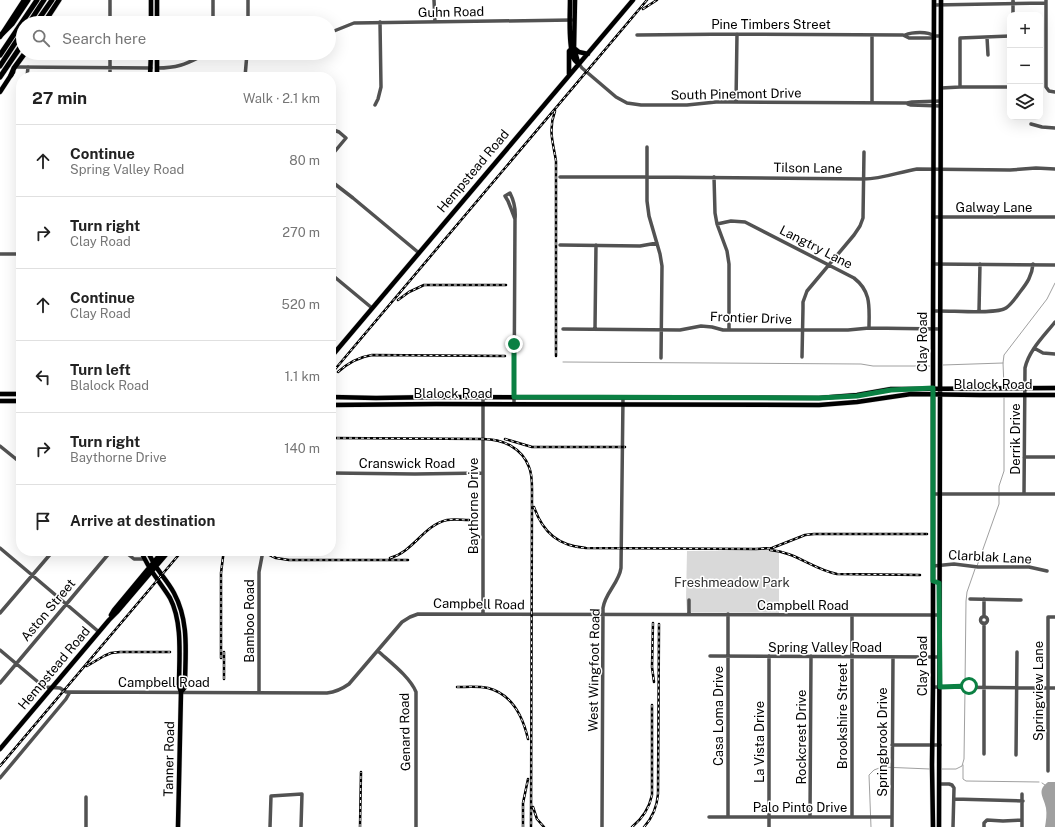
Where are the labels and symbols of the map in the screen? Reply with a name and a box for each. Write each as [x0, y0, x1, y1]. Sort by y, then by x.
street label: Guhn Road [418, 4, 484, 20]
street label: Pine Timbers Street [711, 17, 831, 32]
street label: South Pinemont Drive [670, 85, 802, 103]
street label: Hempstead Road [434, 126, 512, 216]
street label: Tilson Lane [774, 160, 842, 176]
street label: Galway Lane [956, 200, 1032, 215]
street label: Langtry Lane [777, 222, 855, 272]
street label: Frontier Drive [710, 309, 792, 327]
street label: Clay Road [915, 312, 930, 372]
route end [505, 335, 523, 353]
street label: Blalock Road [954, 377, 1032, 392]
street label: Blalock Road [414, 386, 492, 401]
street label: Derrik Drive [1008, 403, 1023, 475]
street label: Cranswick Road [359, 456, 455, 471]
street label: Baythorne Drive [466, 458, 481, 554]
street label: Clarblak Lane [948, 547, 1032, 567]
park label: Freshmeadow Park [674, 575, 790, 590]
street label: Aston Street [18, 576, 78, 644]
street label: Bamboo Road [242, 579, 257, 663]
street label: Campbell Road [433, 596, 525, 612]
street label: Campbell Road [757, 598, 849, 613]
street label: West Wingfoot Road [585, 608, 603, 732]
street label: Hempstead Road [15, 623, 93, 713]
street label: Clay Road [915, 636, 930, 696]
street label: Spring Valley Road [768, 640, 882, 655]
street label: Springview Lane [1031, 641, 1046, 741]
street label: Brookshire Street [835, 663, 850, 769]
street label: Casa Loma Drive [711, 666, 726, 766]
street label: Campbell Road [118, 675, 210, 690]
route start [960, 677, 978, 695]
street label: Springbrook Drive [875, 687, 890, 797]
street label: Rockcrest Drive [794, 690, 809, 784]
street label: Genard Road [397, 693, 413, 771]
street label: La Vista Drive [752, 701, 767, 783]
street label: Tanner Road [161, 721, 177, 797]
street label: Palo Pinto Drive [753, 800, 847, 815]

